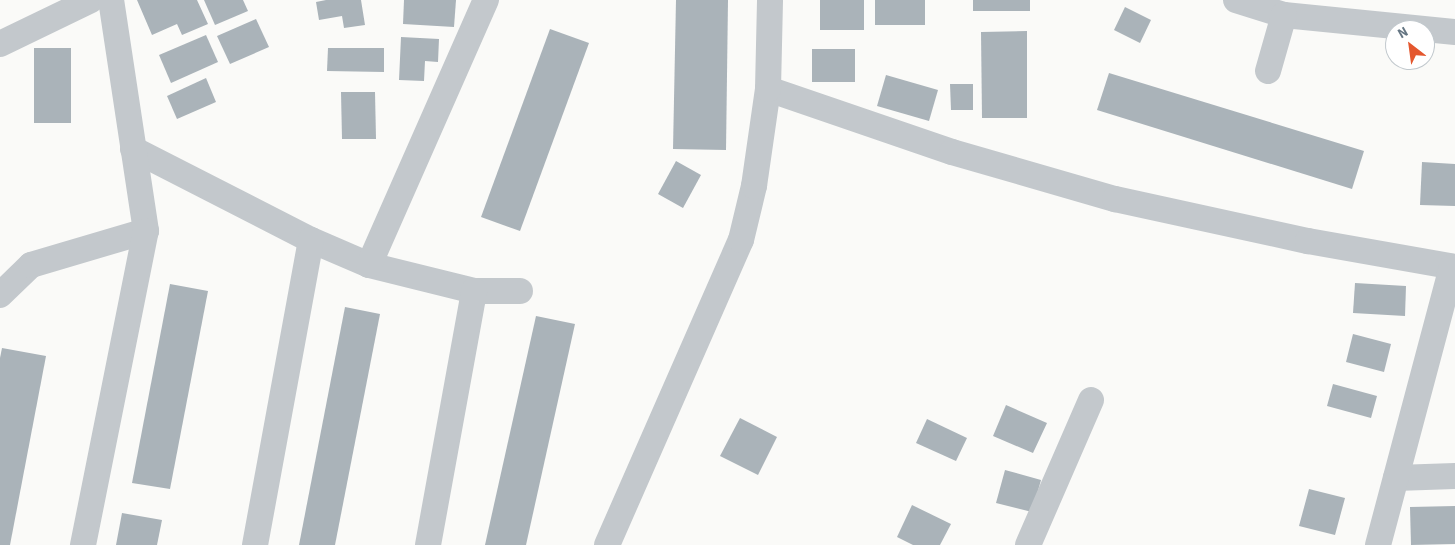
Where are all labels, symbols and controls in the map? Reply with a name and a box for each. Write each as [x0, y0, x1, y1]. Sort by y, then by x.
north arrow [1385, 20, 1435, 70]
text: N [1394, 22, 1412, 44]

